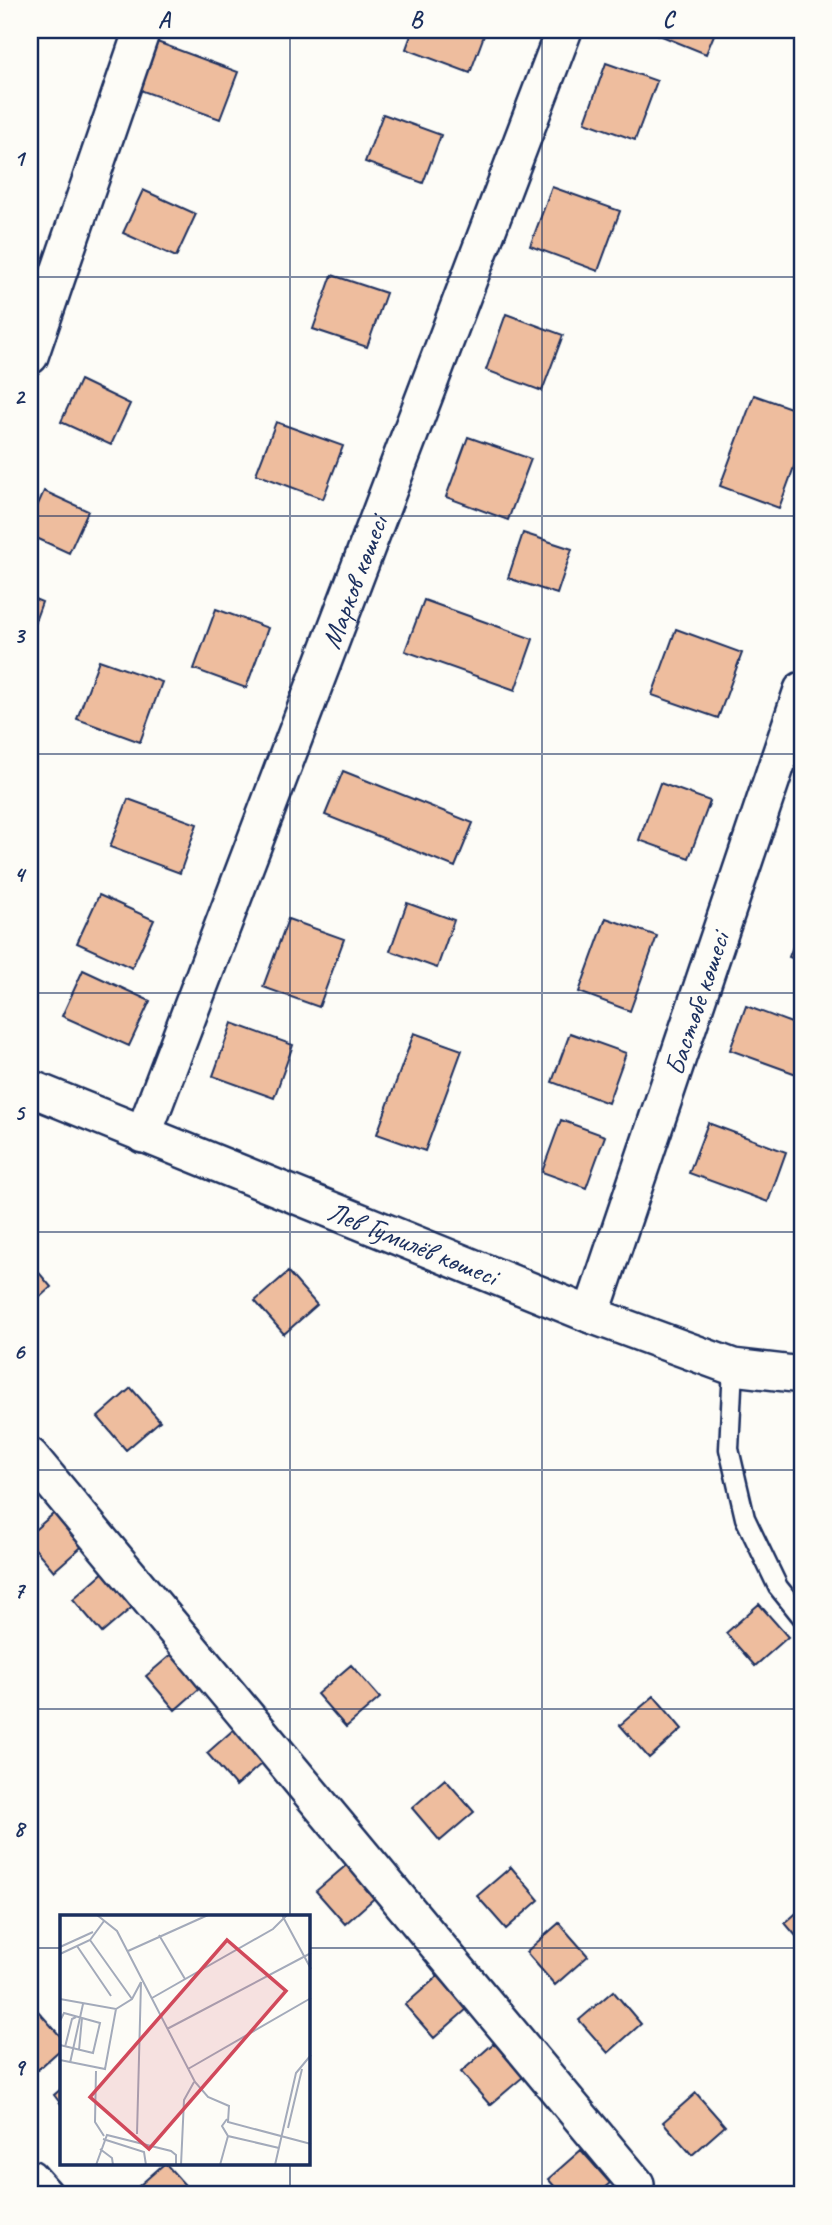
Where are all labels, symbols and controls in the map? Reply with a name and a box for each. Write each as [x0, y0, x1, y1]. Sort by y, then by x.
text: A [158, 5, 172, 34]
text: B [410, 5, 424, 34]
text: C [663, 5, 677, 34]
text: 1 [14, 144, 27, 173]
text: 2 [14, 382, 27, 411]
street label: Марков көшесі [313, 507, 397, 653]
text: 3 [14, 621, 27, 650]
text: 4 [14, 860, 27, 889]
street label: Бастөбе көшесі [656, 924, 738, 1080]
text: 5 [14, 1098, 26, 1127]
street label: Лев Гумилёв көшесі [323, 1193, 506, 1295]
text: 6 [14, 1337, 27, 1366]
text: 7 [14, 1576, 27, 1605]
text: 8 [14, 1814, 27, 1843]
inset map [60, 1915, 310, 2166]
text: 9 [14, 2053, 27, 2082]

